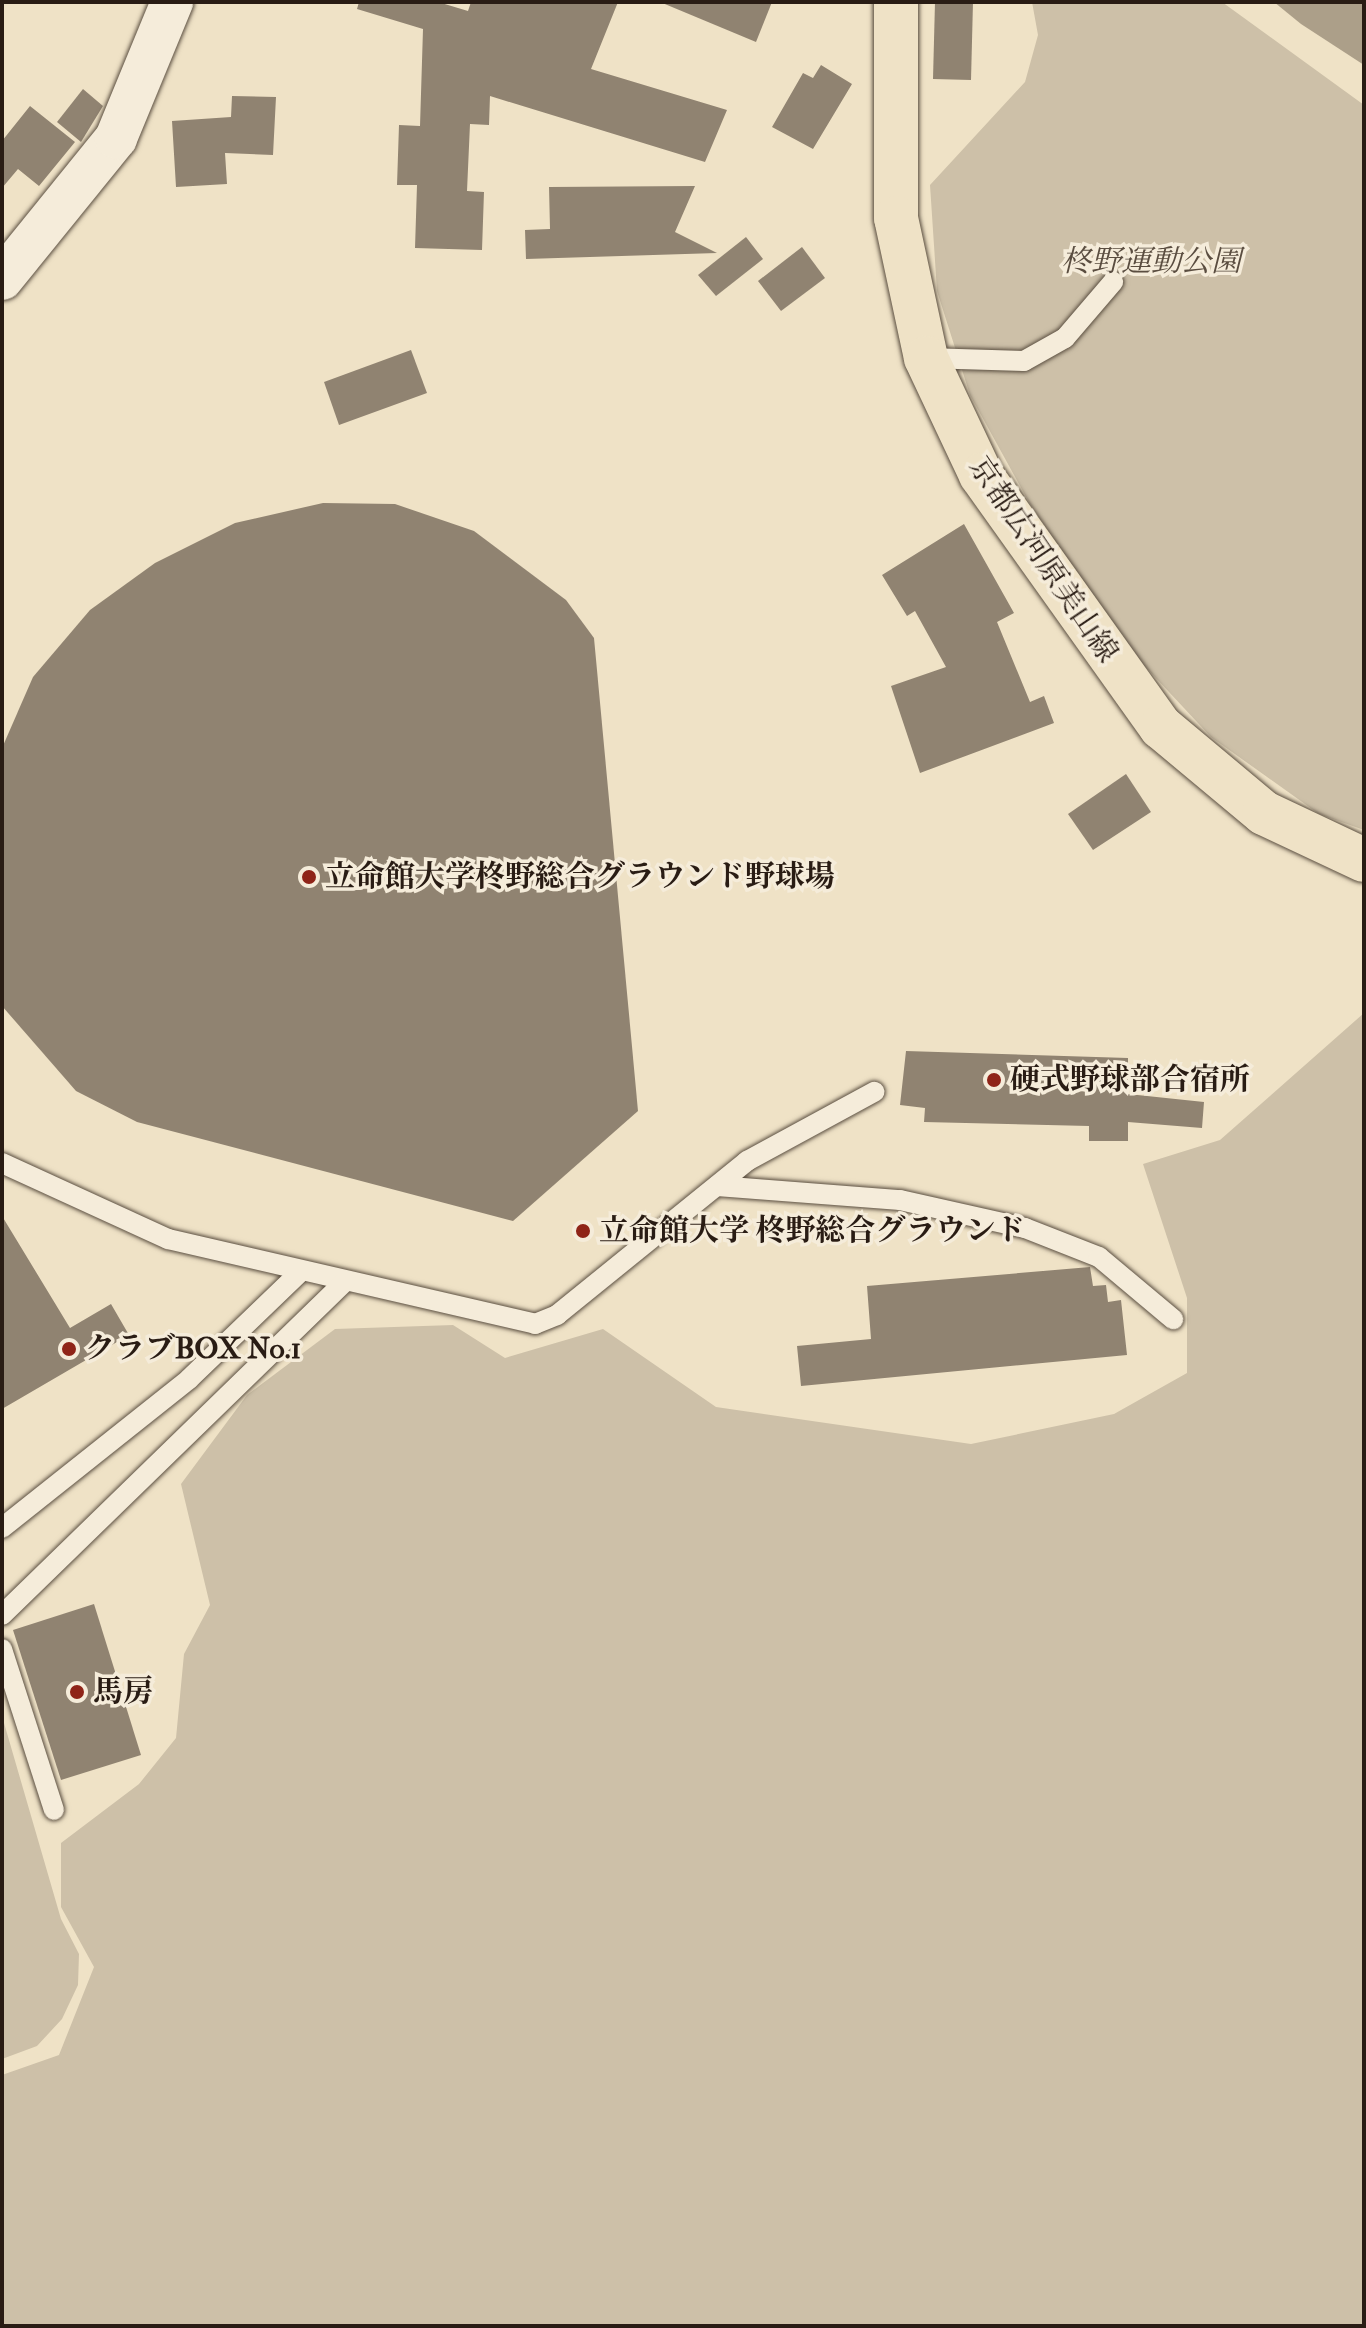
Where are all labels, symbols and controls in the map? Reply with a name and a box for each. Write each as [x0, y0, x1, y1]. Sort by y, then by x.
park label: 柊野運動公園 [1061, 244, 1241, 280]
street label: 京都広河原美山線 [961, 450, 1125, 670]
place label: 立命館大学柊野総合グラウンド野球場 [325, 859, 835, 895]
marker: 立命館大学柊野総合グラウンド野球場 [300, 868, 318, 886]
place label: 硬式野球部合宿所 [1010, 1062, 1250, 1098]
marker: 硬式野球部合宿所 [985, 1071, 1003, 1089]
place label: 立命館大学 柊野総合グラウンド [599, 1213, 1025, 1249]
marker: 立命館大学 柊野総合グラウンド [574, 1222, 592, 1240]
place label: クラブBOX No.1 [85, 1331, 301, 1367]
marker: クラブBOX No.1 [60, 1340, 78, 1358]
place label: 馬房 [93, 1674, 153, 1710]
marker: 馬房 [68, 1683, 86, 1701]

